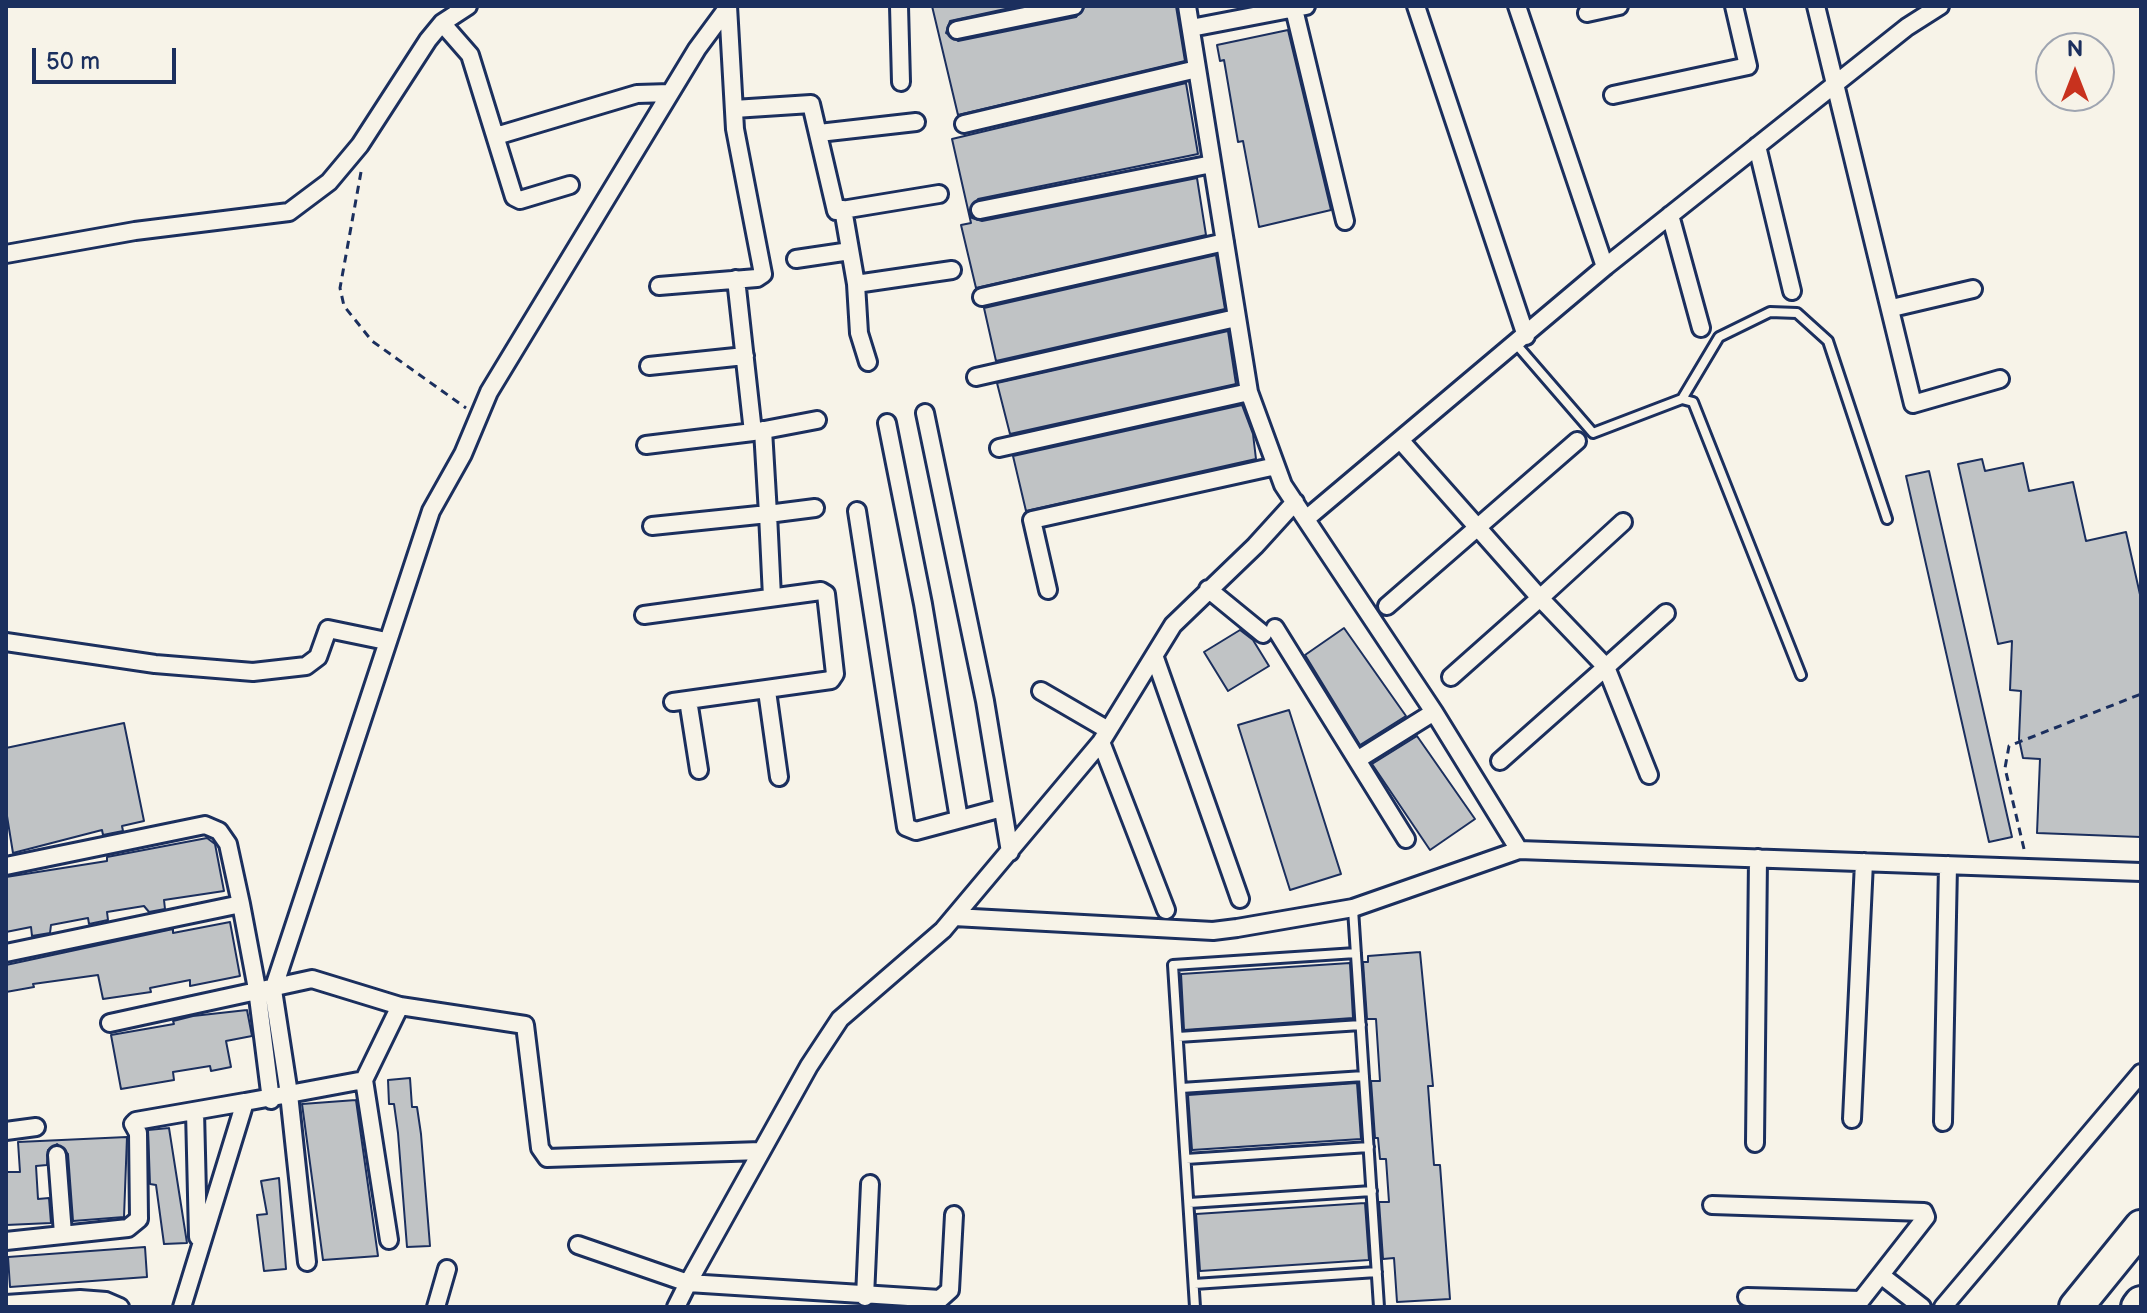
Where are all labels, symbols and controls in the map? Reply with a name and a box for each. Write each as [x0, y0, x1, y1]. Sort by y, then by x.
scale bar [36, 32, 180, 82]
north arrow [2035, 32, 2115, 112]
text: N [2067, 36, 2083, 63]
text: 50 m [46, 47, 100, 76]

